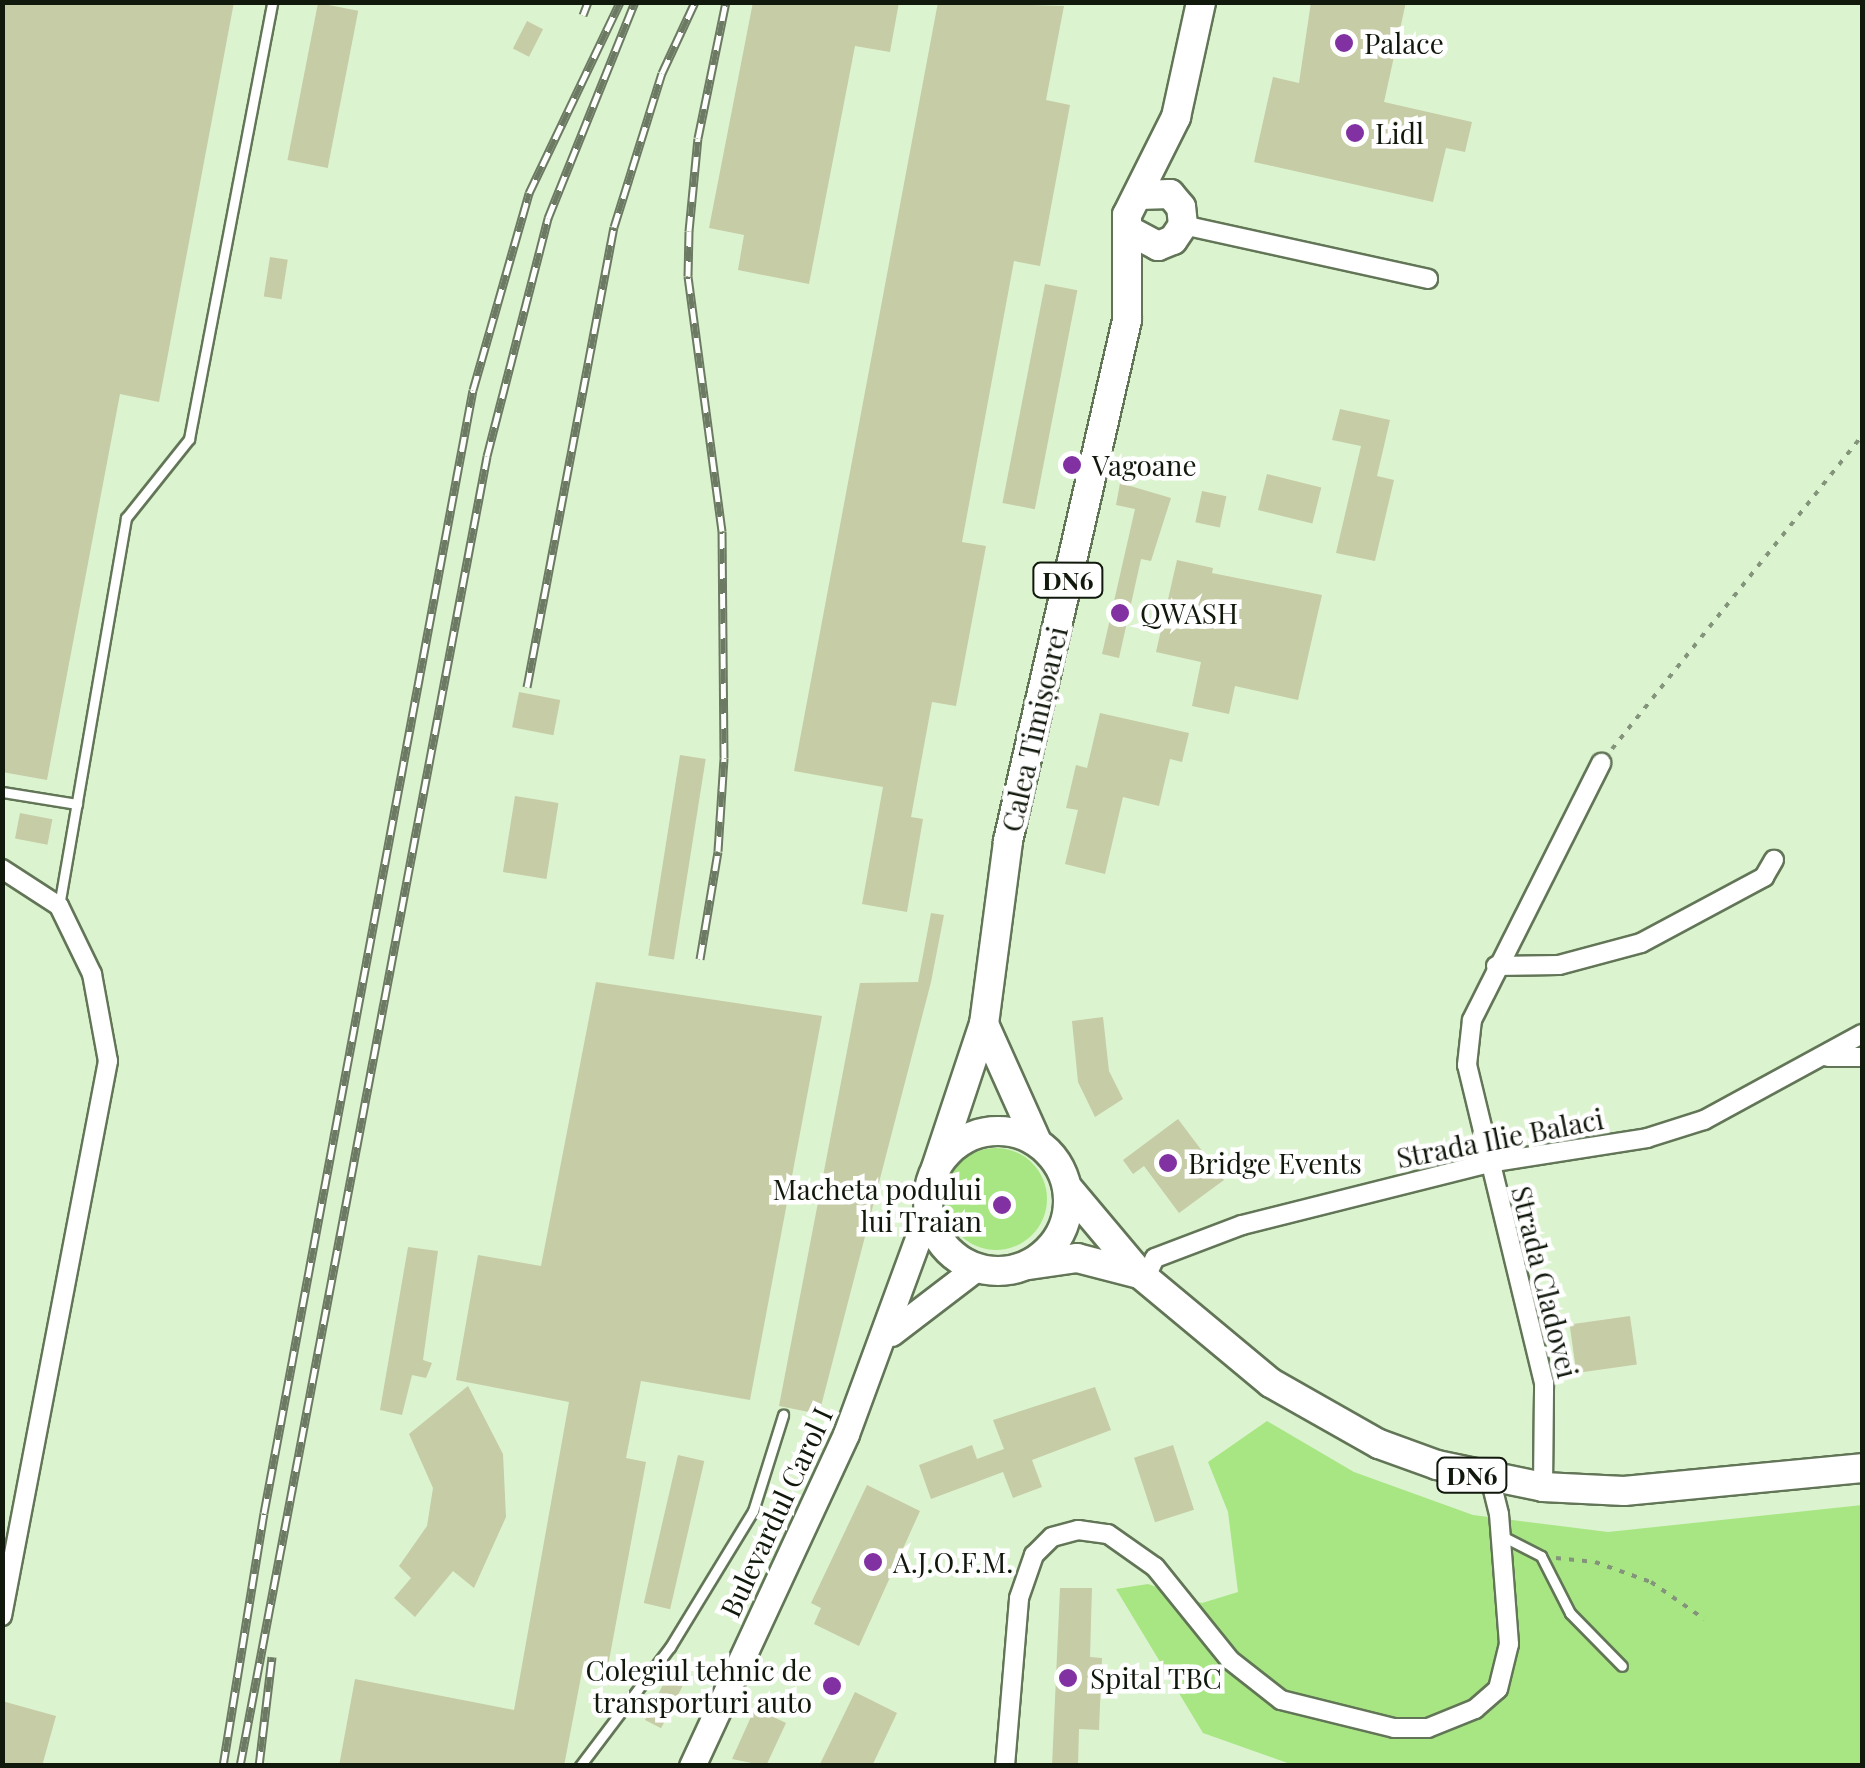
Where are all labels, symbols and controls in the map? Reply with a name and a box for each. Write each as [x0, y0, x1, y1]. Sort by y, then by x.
place label: Palace [1364, 26, 1444, 60]
marker: Palace [1333, 32, 1355, 54]
place label: Lidl [1375, 116, 1424, 150]
marker: Lidl [1344, 122, 1366, 144]
place label: Vagoane [1092, 448, 1197, 482]
marker: Vagoane [1061, 454, 1083, 476]
road number: DN6 [1030, 560, 1106, 600]
place label: QWASH [1140, 596, 1238, 630]
marker: QWASH [1109, 602, 1131, 624]
street label: Calea Timișoarei [994, 623, 1074, 835]
street label: Strada Ilie Balaci [1393, 1101, 1607, 1175]
place label: Bridge Events [1188, 1146, 1362, 1180]
marker: Bridge Events [1157, 1152, 1179, 1174]
place label: Macheta podului lui Traian [772, 1172, 982, 1238]
street label: Strada Cladovei [1505, 1182, 1585, 1382]
marker: Macheta podului lui Traian [991, 1194, 1013, 1216]
street label: Bulevardul Carol I [713, 1402, 839, 1622]
road number: DN6 [1434, 1455, 1510, 1495]
place label: A.J.O.F.M. [893, 1545, 1013, 1579]
marker: A.J.O.F.M. [862, 1551, 884, 1573]
place label: Colegiul tehnic de transporturi auto [585, 1653, 812, 1719]
place label: Spital TBC [1090, 1661, 1223, 1695]
marker: Spital TBC [1055, 1665, 1081, 1691]
marker: Colegiul tehnic de transporturi auto [821, 1675, 843, 1697]

